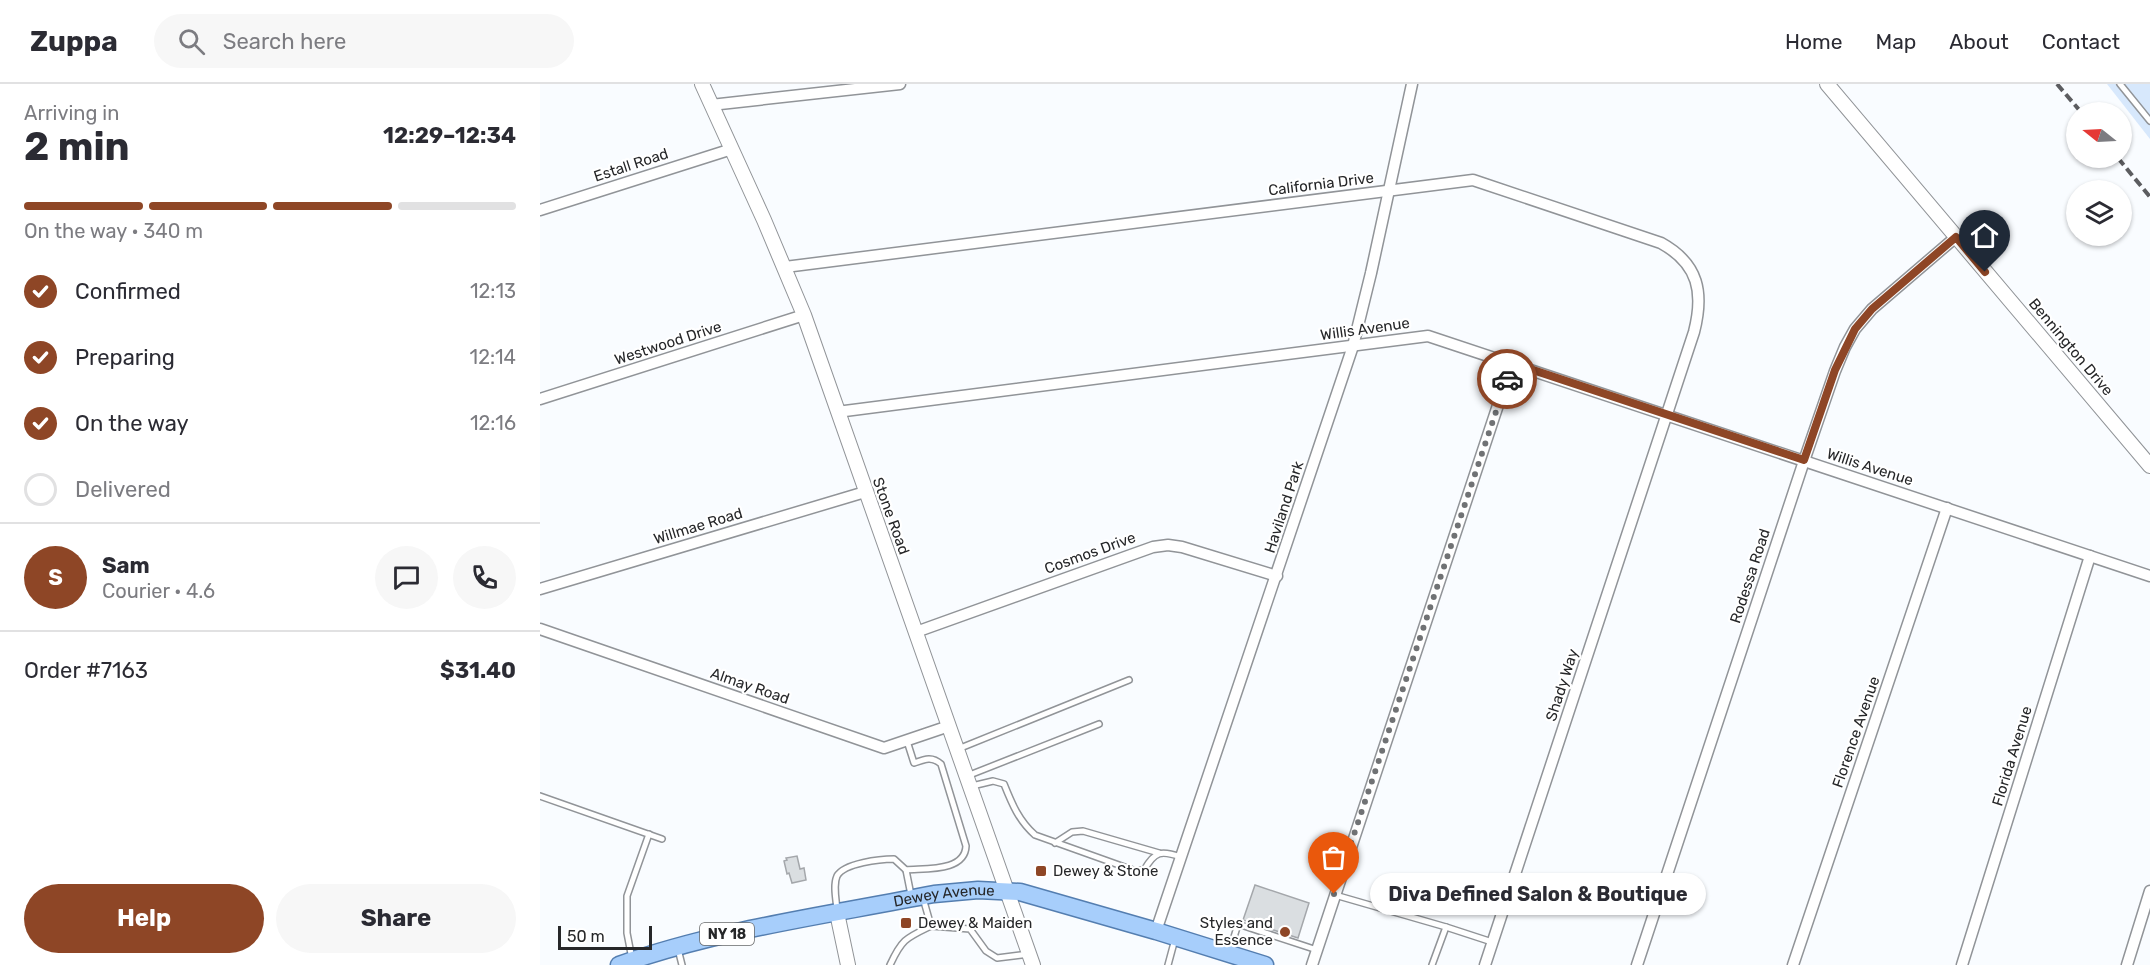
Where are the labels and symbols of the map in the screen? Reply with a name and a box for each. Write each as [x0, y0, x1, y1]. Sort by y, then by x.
north arrow [2066, 102, 2132, 168]
street label: Estall Road [591, 144, 671, 186]
street label: California Drive [1267, 169, 1375, 199]
pin [1959, 210, 2010, 272]
street label: Bennington Drive [2025, 295, 2117, 399]
street label: Willis Avenue [1319, 314, 1411, 344]
street label: Westwood Drive [612, 317, 724, 369]
courier [1477, 349, 1537, 409]
street label: Willis Avenue [1824, 445, 1916, 489]
street label: Haviland Park [1261, 459, 1307, 555]
street label: Stone Road [869, 475, 913, 557]
street label: Willmae Road [651, 504, 745, 548]
street label: Rodessa Road [1726, 526, 1774, 626]
street label: Cosmos Drive [1042, 528, 1138, 578]
street label: Shady Way [1542, 647, 1582, 723]
street label: Almay Road [708, 664, 792, 708]
street label: Florence Avenue [1829, 674, 1883, 790]
street label: Florida Avenue [1988, 704, 2036, 808]
pin [1308, 832, 1359, 894]
place label: Dewey & Stone [1053, 862, 1158, 880]
marker: Dewey & Stone [1034, 864, 1048, 878]
callout: Diva Defined Salon & Boutique [1370, 873, 1706, 915]
street label: Dewey Avenue [892, 881, 995, 911]
place label: Dewey & Maiden [918, 914, 1032, 932]
place label: Styles and Essence [1200, 914, 1273, 949]
marker: Dewey & Maiden [899, 916, 913, 930]
scale bar [558, 923, 652, 950]
road number: NY 18 [700, 923, 754, 945]
marker: Styles and Essence [1278, 925, 1292, 939]

